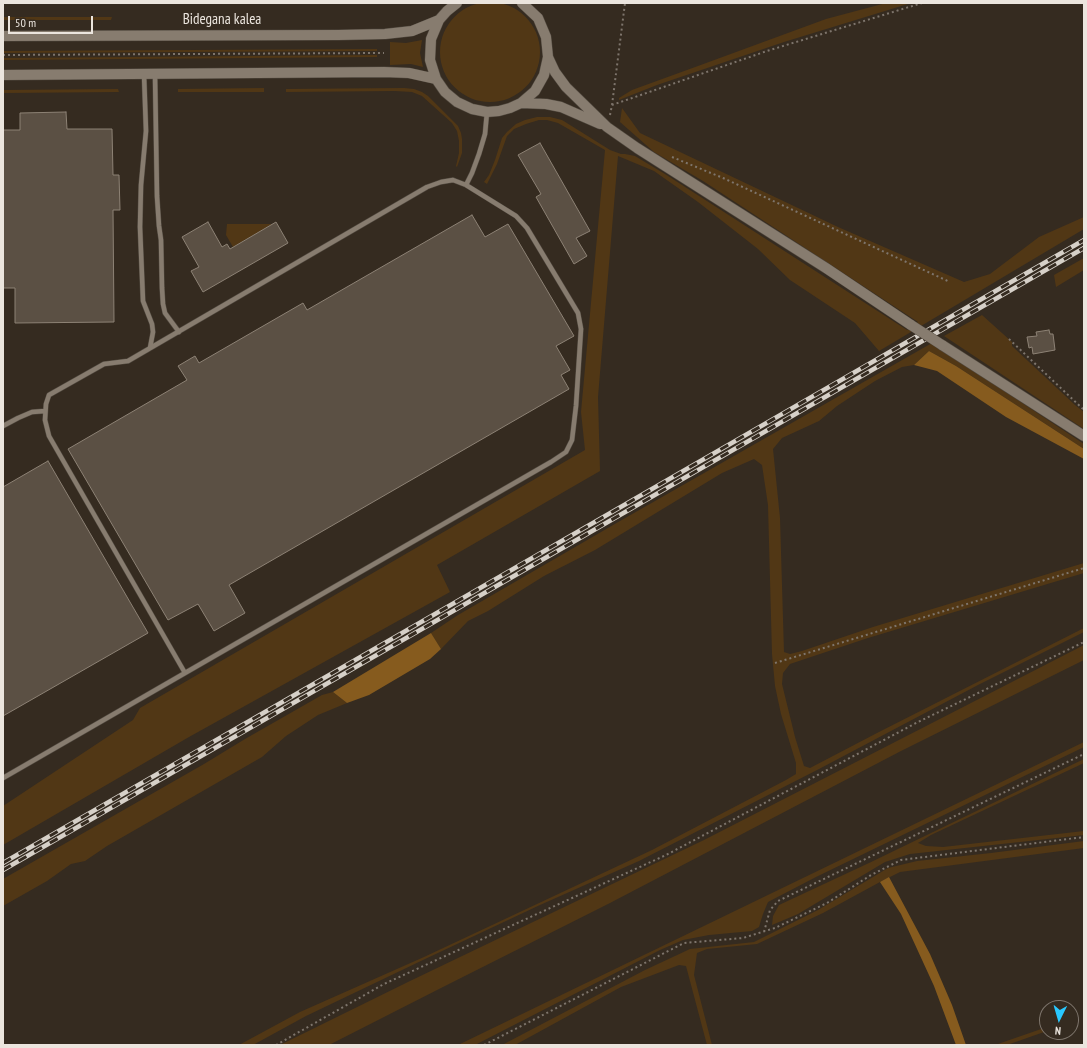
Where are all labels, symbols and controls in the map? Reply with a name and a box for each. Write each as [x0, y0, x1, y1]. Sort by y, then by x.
scale bar [10, 8, 95, 34]
street label: Bidegana kalea [183, 11, 261, 29]
text: 50 m [15, 15, 36, 30]
north arrow [1039, 1000, 1079, 1040]
text: N [1054, 1024, 1062, 1038]

